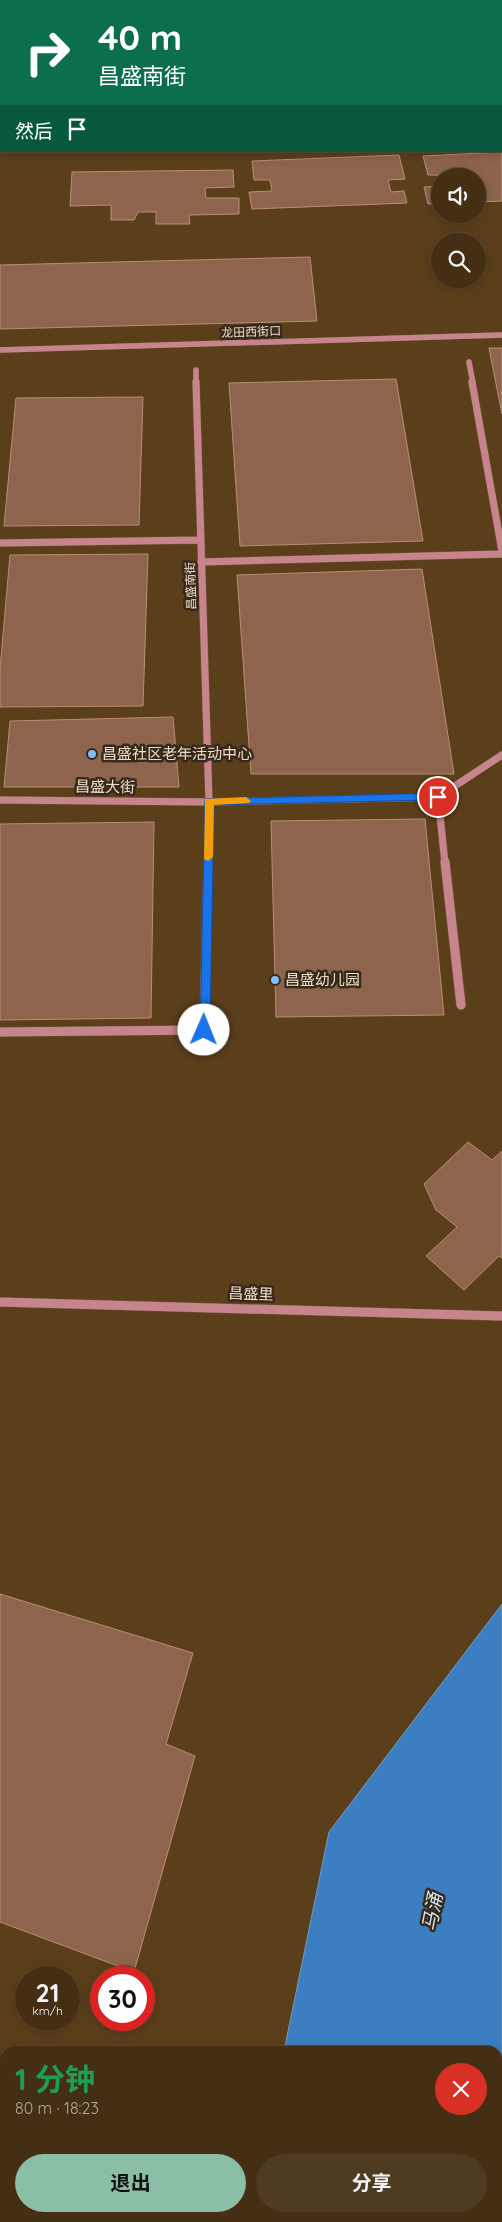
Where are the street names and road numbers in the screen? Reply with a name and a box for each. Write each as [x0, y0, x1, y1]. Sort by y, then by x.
street label: 龙田西街口 [221, 323, 281, 340]
street label: 昌盛南街 [182, 562, 199, 610]
street label: 昌盛大街 [75, 776, 135, 797]
street label: 昌盛里 [228, 1283, 274, 1304]

